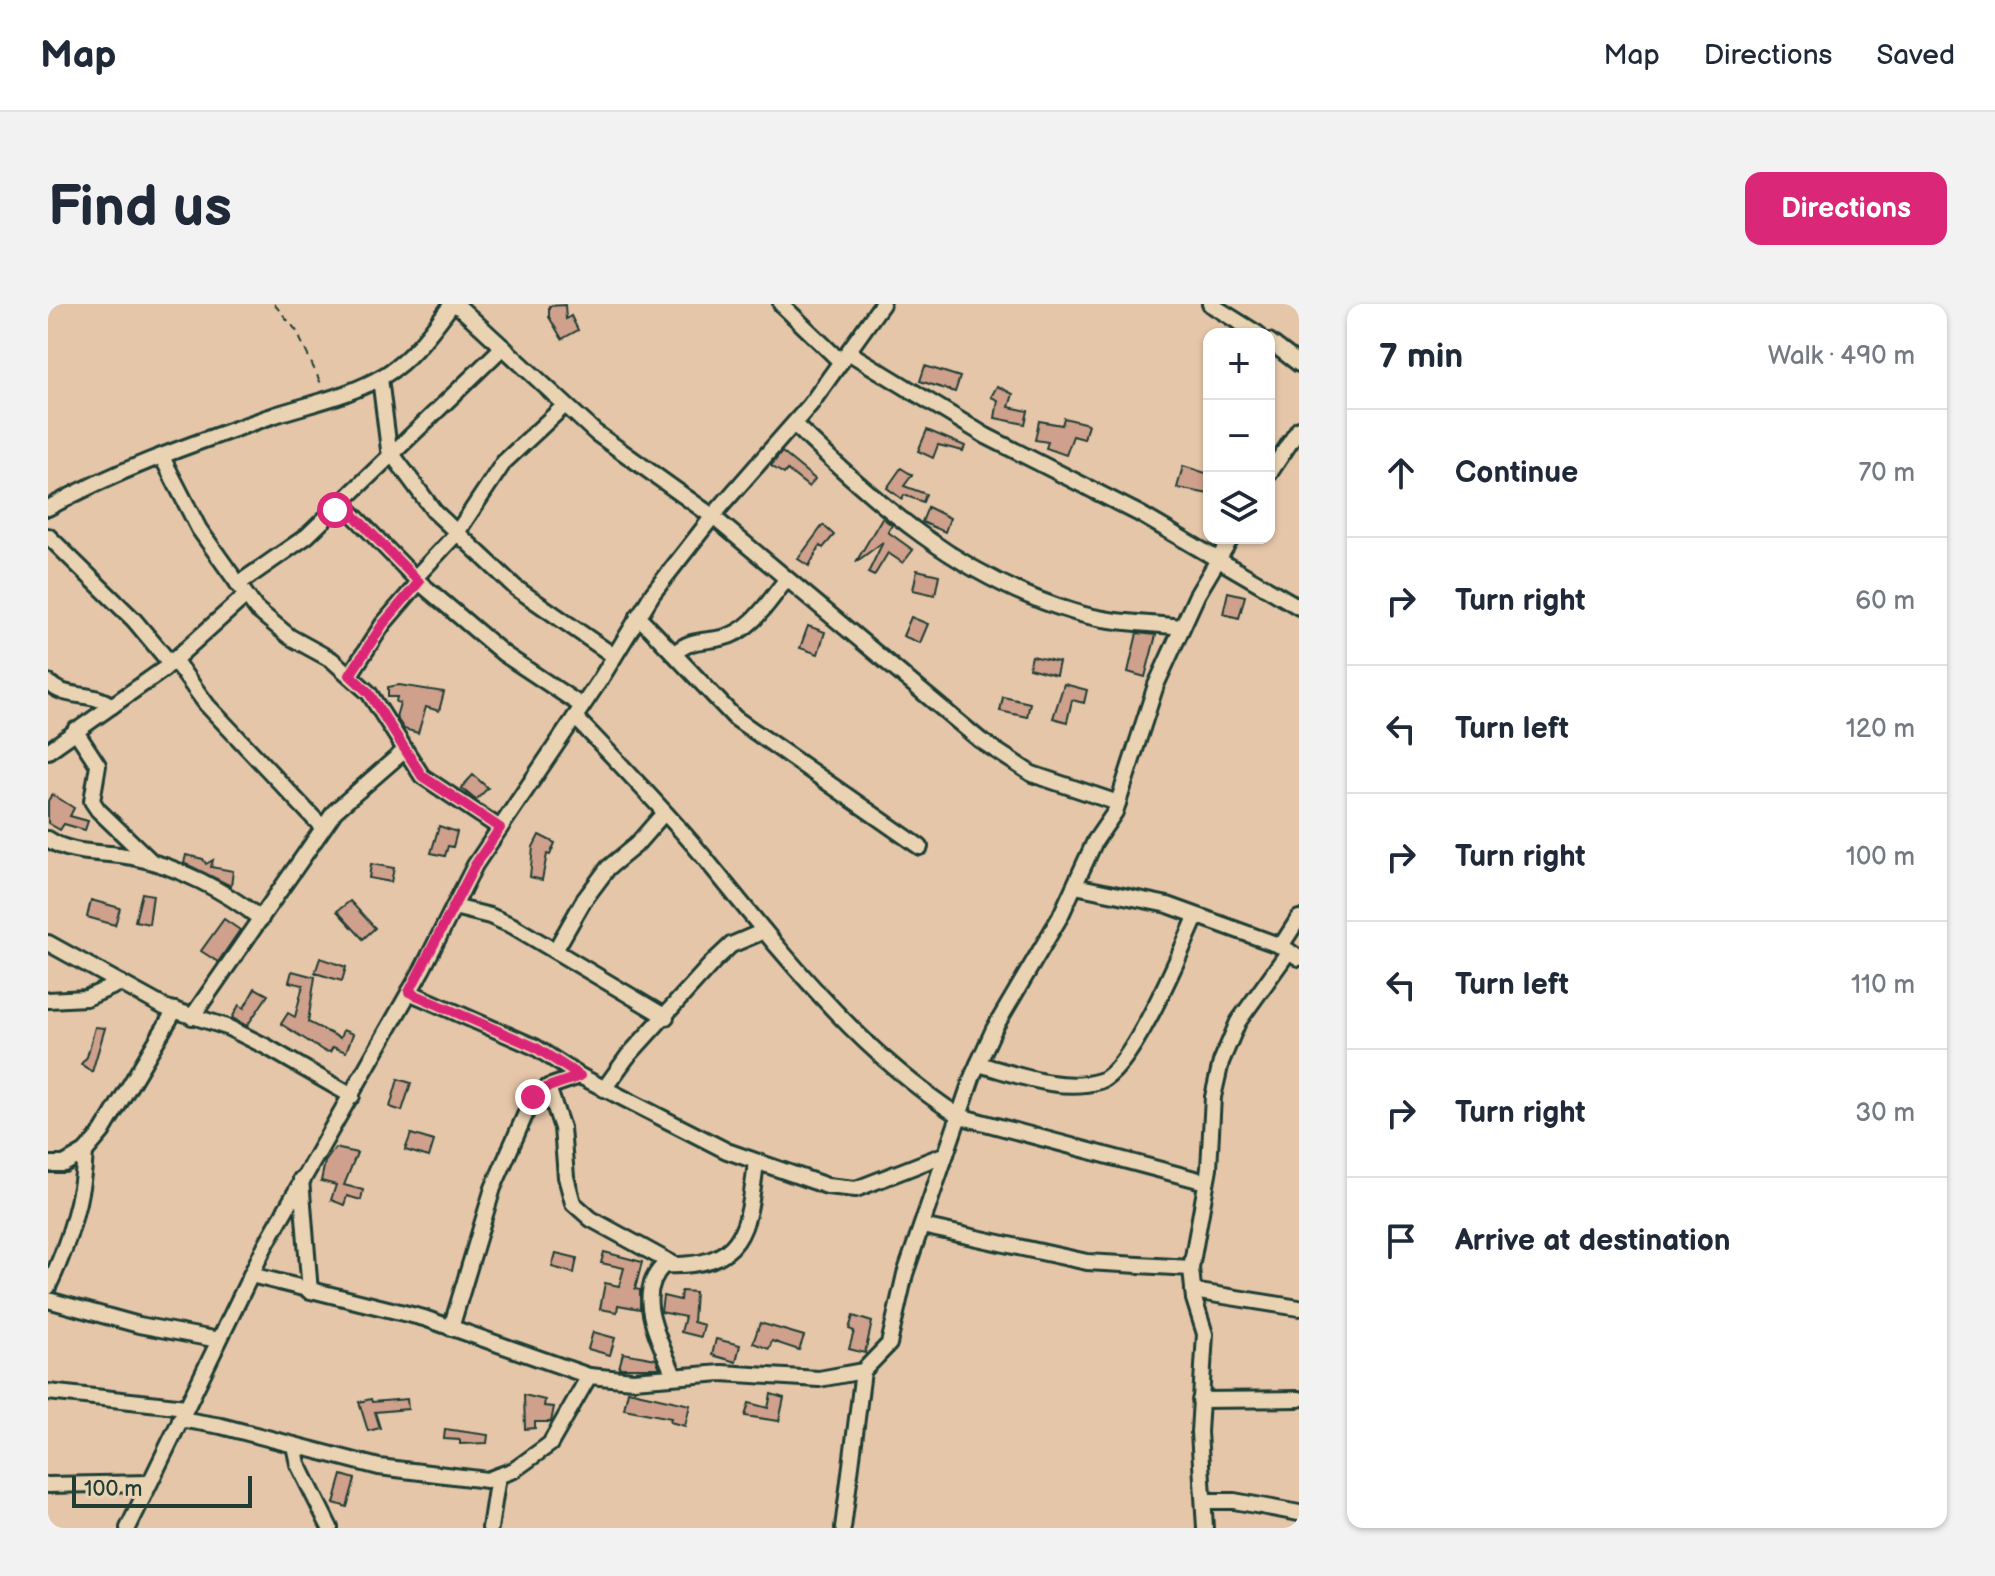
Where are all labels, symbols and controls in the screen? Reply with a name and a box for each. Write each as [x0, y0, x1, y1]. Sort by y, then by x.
text: Map [40, 33, 116, 78]
text: Map [1603, 39, 1660, 72]
text: Directions [1704, 39, 1832, 72]
text: Saved [1876, 39, 1955, 72]
button: Directions [1745, 172, 1947, 245]
text: Find us [48, 175, 232, 242]
map controls [1203, 328, 1275, 544]
button: + [1203, 328, 1275, 400]
text: 7 min [1379, 336, 1463, 377]
text: Walk · 490 m [1768, 341, 1915, 372]
button: − [1203, 400, 1275, 472]
icon: ahead [1379, 451, 1423, 495]
text: Continue [1455, 455, 1578, 491]
text: 70 m [1858, 458, 1915, 489]
button: layers [1203, 472, 1275, 544]
route start [317, 492, 353, 528]
icon: right [1379, 579, 1423, 623]
text: Turn right [1455, 583, 1586, 619]
text: 60 m [1855, 586, 1915, 617]
icon: left [1379, 707, 1423, 751]
text: Turn left [1455, 711, 1569, 747]
text: 120 m [1846, 714, 1915, 745]
icon: right [1379, 835, 1423, 879]
text: Turn right [1455, 839, 1586, 875]
text: 100 m [1846, 842, 1915, 873]
icon: left [1379, 963, 1423, 1007]
text: Turn left [1455, 967, 1569, 1003]
text: 110 m [1851, 970, 1915, 1001]
route end [515, 1079, 551, 1115]
icon: right [1379, 1091, 1423, 1135]
text: Turn right [1455, 1095, 1586, 1131]
text: 30 m [1855, 1098, 1915, 1129]
icon: arrive [1379, 1219, 1423, 1263]
text: Arrive at destination [1455, 1223, 1731, 1259]
scale bar [72, 1472, 252, 1508]
text: 100 m [84, 1476, 143, 1503]

